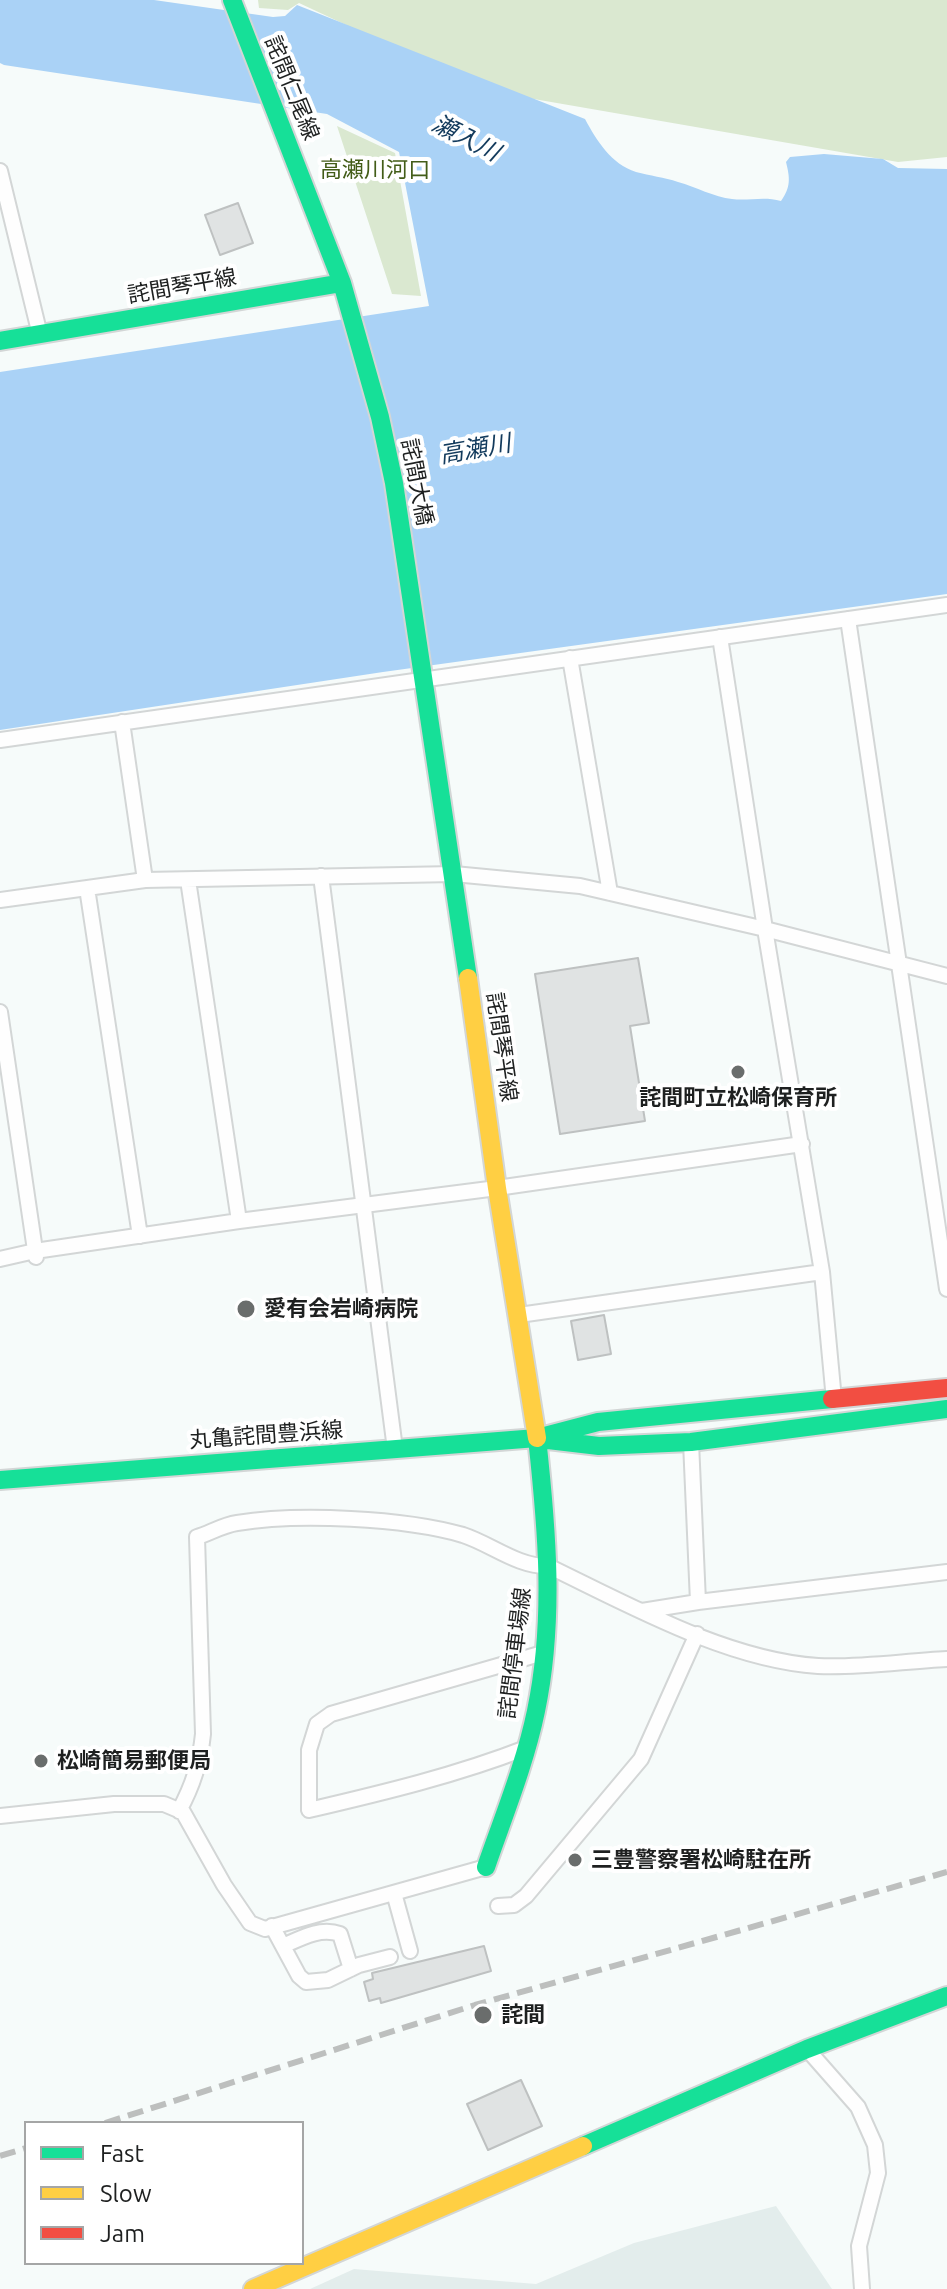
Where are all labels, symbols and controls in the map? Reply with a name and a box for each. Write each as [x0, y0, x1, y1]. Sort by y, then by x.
street label: 詫間仁尾線 [259, 32, 325, 144]
water label: 瀬入川 [427, 109, 505, 167]
park label: 高瀬川河口 [320, 157, 430, 183]
street label: 詫間琴平線 [126, 263, 238, 309]
water label: 高瀬川 [437, 429, 513, 469]
street label: 詫間大橋 [396, 436, 438, 528]
street label: 詫間琴平線 [481, 991, 523, 1103]
marker: 詫間町立松崎保育所 [729, 1063, 747, 1081]
place label: 詫間町立松崎保育所 [639, 1085, 837, 1111]
place label: 愛有会岩崎病院 [264, 1296, 418, 1322]
marker: 愛有会岩崎病院 [235, 1298, 257, 1320]
street label: 丸亀詫間豊浜線 [188, 1416, 344, 1454]
street label: 詫間停車場線 [494, 1586, 536, 1720]
place label: 松崎簡易郵便局 [57, 1748, 211, 1774]
marker: 松崎簡易郵便局 [32, 1752, 50, 1770]
place label: 三豊警察署松崎駐在所 [591, 1847, 811, 1873]
marker: 三豊警察署松崎駐在所 [566, 1851, 584, 1869]
place label: 詫間 [501, 2002, 545, 2028]
marker: 詫間 [472, 2004, 494, 2026]
legend [24, 2121, 304, 2265]
text: Fast [100, 2140, 144, 2167]
text: Slow [100, 2180, 152, 2207]
text: Jam [100, 2220, 145, 2247]

